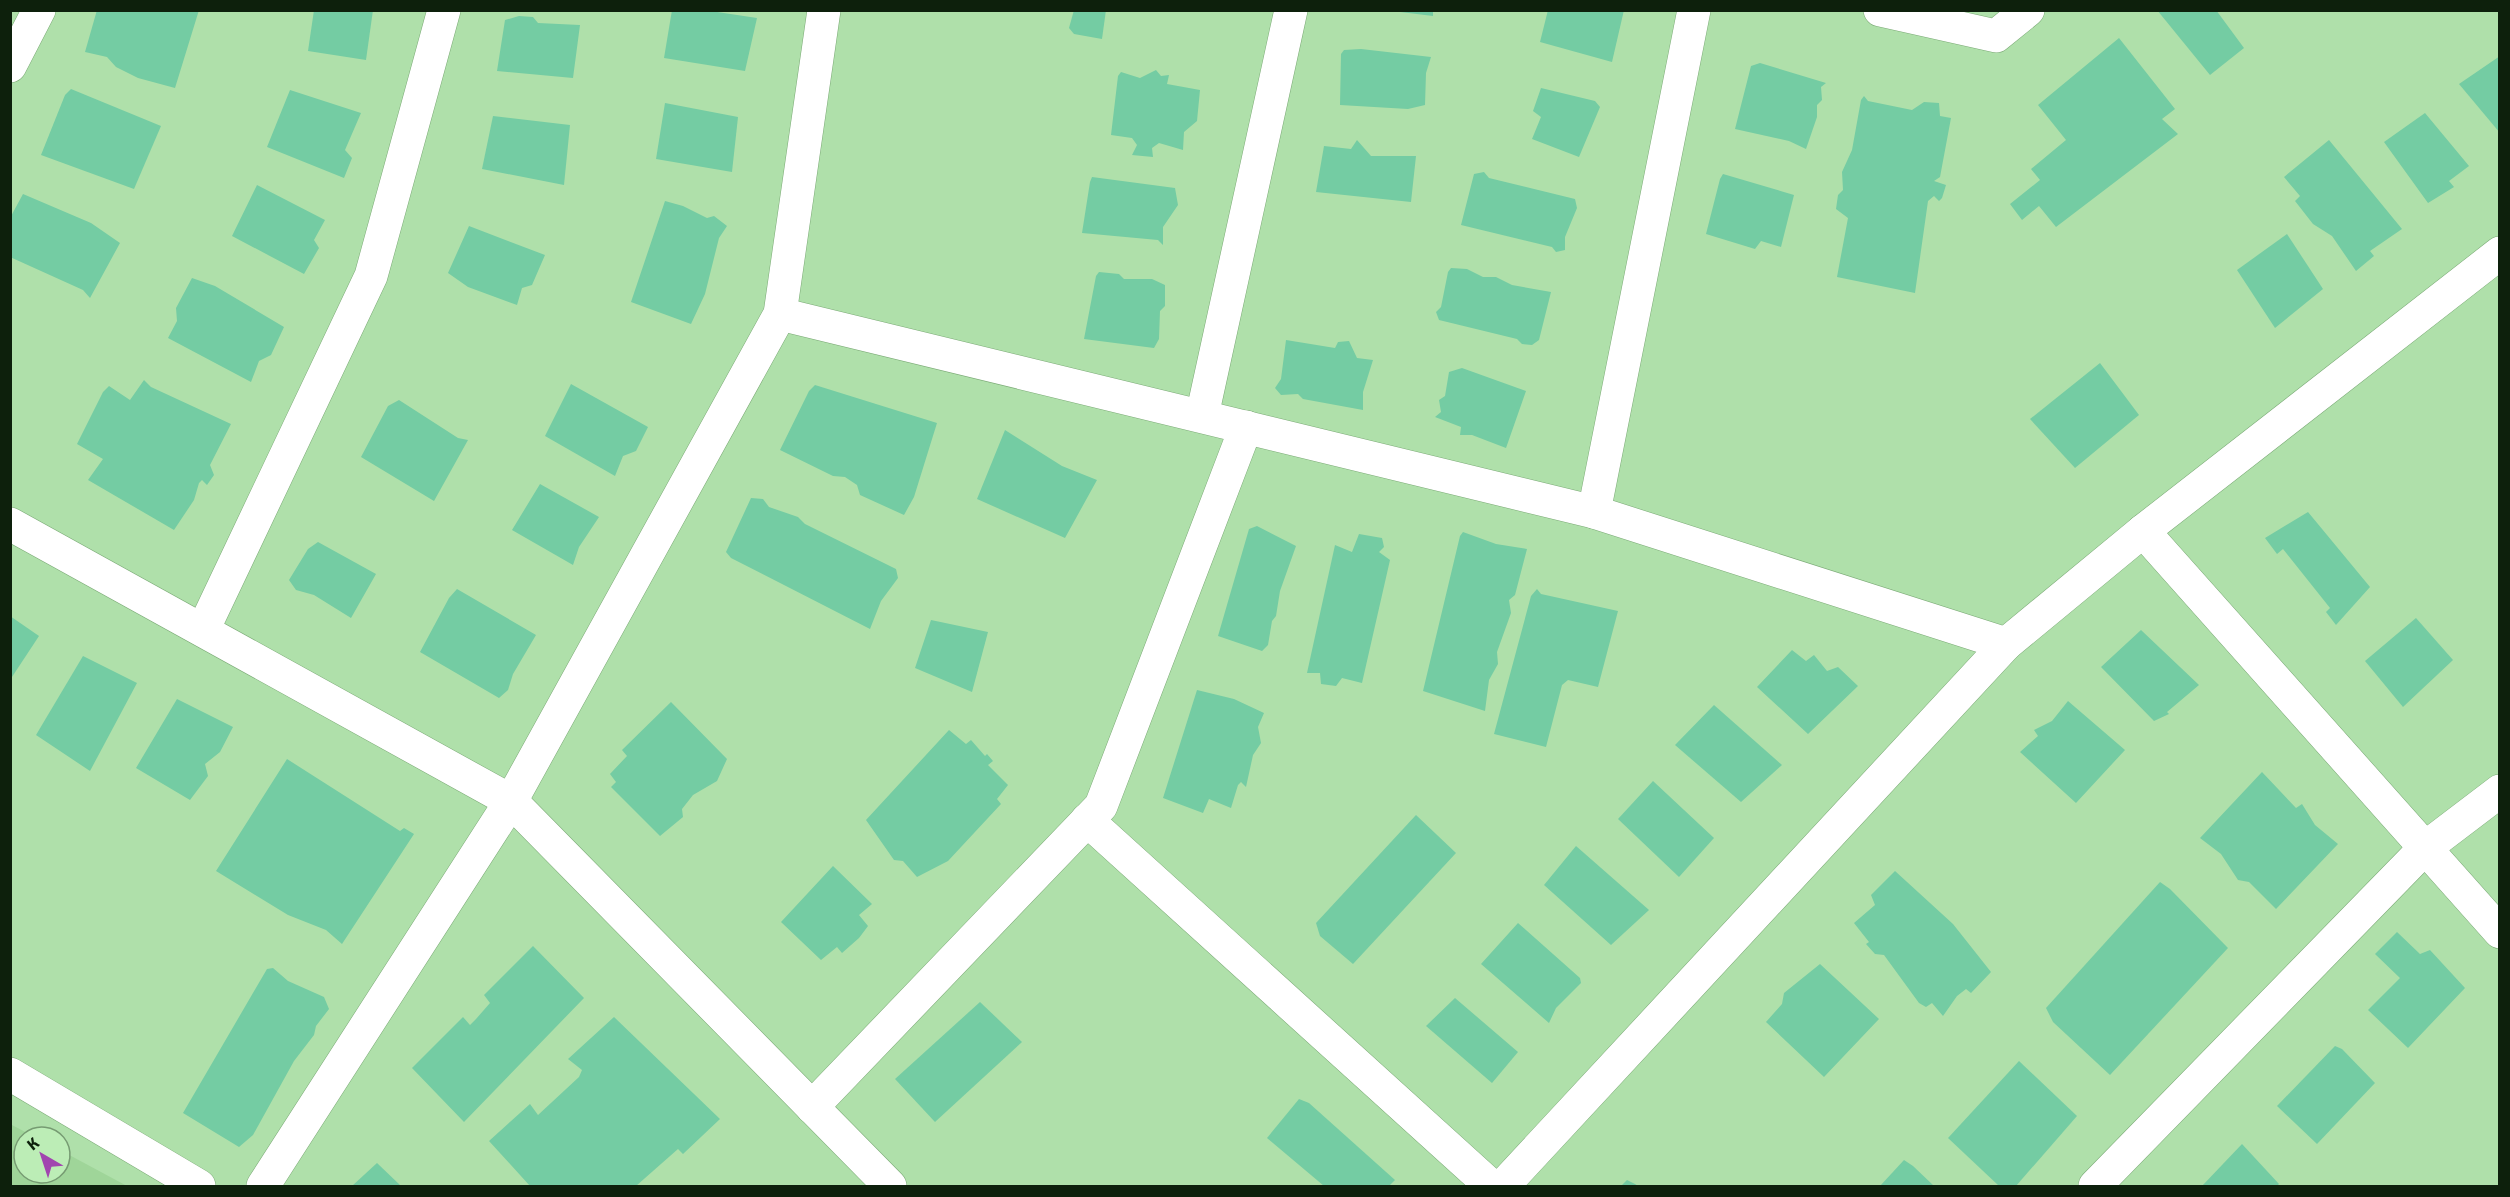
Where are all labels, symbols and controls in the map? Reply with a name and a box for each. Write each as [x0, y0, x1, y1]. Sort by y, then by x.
north arrow [12, 1125, 72, 1185]
text: K [23, 1133, 43, 1155]

